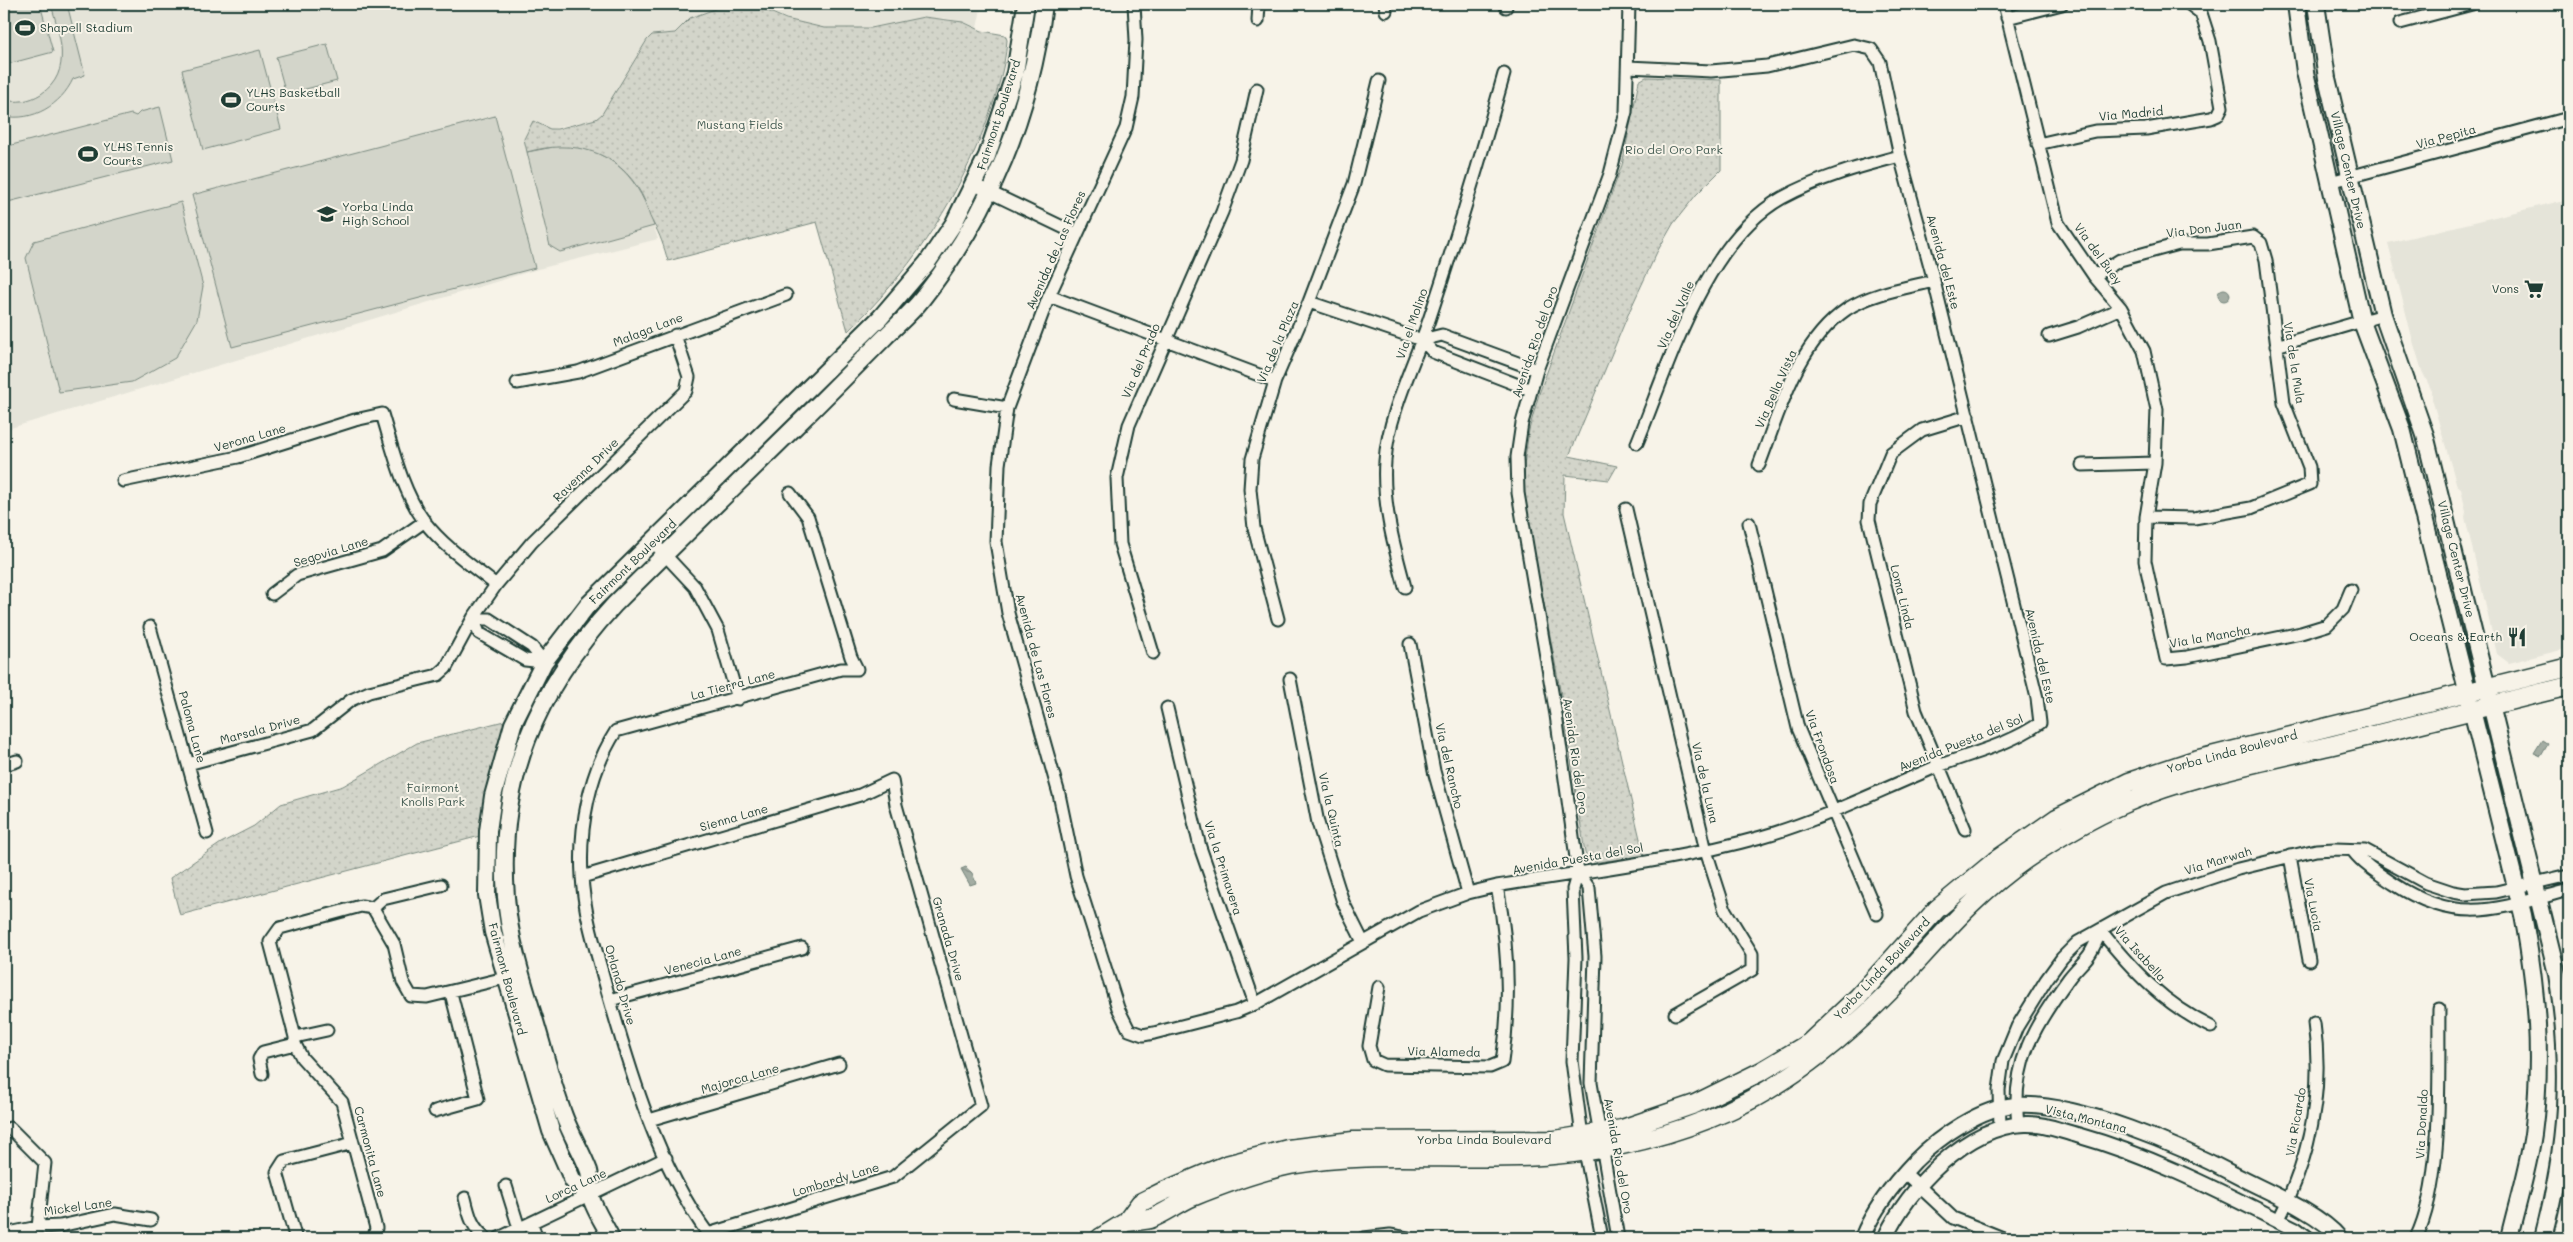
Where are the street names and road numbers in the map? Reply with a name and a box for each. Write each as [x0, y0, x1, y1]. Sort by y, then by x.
street label: Fairmont Boulevard [973, 57, 1024, 172]
street label: Via Madrid [2098, 102, 2164, 124]
street label: Village Center Drive [2328, 109, 2370, 230]
street label: Via Pepita [2414, 120, 2477, 152]
street label: Avenida de Las Flores [1022, 187, 1089, 312]
street label: Avenida del Este [1924, 213, 1964, 311]
street label: Via Don Juan [2165, 215, 2242, 241]
street label: Via del Buey [2071, 219, 2127, 287]
street label: Via del Valle [1653, 278, 1697, 351]
street label: Avenida Rio del Oro [1507, 284, 1561, 400]
street label: Via el Molino [1391, 286, 1431, 361]
street label: Via de la Plaza [1253, 298, 1302, 385]
street label: Malaga Lane [610, 308, 685, 350]
street label: Via del Prado [1117, 321, 1163, 401]
street label: Via de la Mula [2281, 321, 2309, 405]
street label: Via Bella Vista [1751, 347, 1800, 431]
street label: Verona Lane [212, 419, 288, 455]
street label: Ravenna Drive [549, 434, 622, 505]
street label: Village Center Drive [2435, 499, 2479, 619]
street label: Fairmont Boulevard [585, 515, 680, 607]
street label: Segovia Lane [291, 532, 370, 570]
street label: Loma Linda [1887, 563, 1919, 631]
street label: Avenida de Las Flores [1013, 592, 1061, 720]
street label: Avenida del Este [2022, 607, 2060, 705]
street label: Via la Mancha [2168, 621, 2252, 651]
street label: La Tierra Lane [689, 665, 777, 703]
street label: Paloma Lane [176, 689, 210, 764]
street label: Avenida Rio del Oro [1560, 697, 1592, 815]
street label: Via Frondosa [1802, 708, 1844, 786]
street label: Avenida Puesta del Sol [1896, 710, 2025, 774]
street label: Marsala Drive [218, 711, 302, 747]
street label: Via del Rancho [1432, 721, 1468, 810]
street label: Yorba Linda Boulevard [2165, 726, 2299, 776]
street label: Via de la Luna [1689, 741, 1723, 825]
street label: Via la Quinta [1316, 771, 1348, 849]
street label: Sienna Lane [698, 800, 770, 834]
street label: Via la Primavera [1201, 818, 1247, 917]
street label: Avenida Puesta del Sol [1511, 839, 1645, 877]
street label: Via Marwah [2182, 842, 2253, 878]
street label: Via Lucia [2301, 877, 2327, 933]
street label: Granada Drive [929, 895, 969, 983]
street label: Yorba Linda Boulevard [1830, 913, 1933, 1023]
street label: Fairmont Boulevard [485, 921, 531, 1037]
street label: Via Isabella [2111, 922, 2170, 985]
street label: Venecia Lane [662, 942, 743, 978]
street label: Orlando Drive [602, 943, 640, 1027]
street label: Via Alameda [1407, 1042, 1481, 1060]
street label: Majorca Lane [699, 1059, 781, 1097]
street label: Via Ricardo [2281, 1086, 2309, 1157]
street label: Via Donaldo [2411, 1089, 2431, 1159]
street label: Avenida Rio del Oro [1601, 1097, 1637, 1215]
street label: Vista Montana [2044, 1100, 2129, 1136]
street label: Carmonita Lane [351, 1104, 391, 1199]
street label: Yorba Linda Boulevard [1417, 1131, 1552, 1147]
street label: Lombardy Lane [790, 1158, 881, 1200]
street label: Lorca Lane [542, 1164, 609, 1206]
street label: Mickel Lane [43, 1193, 113, 1219]

